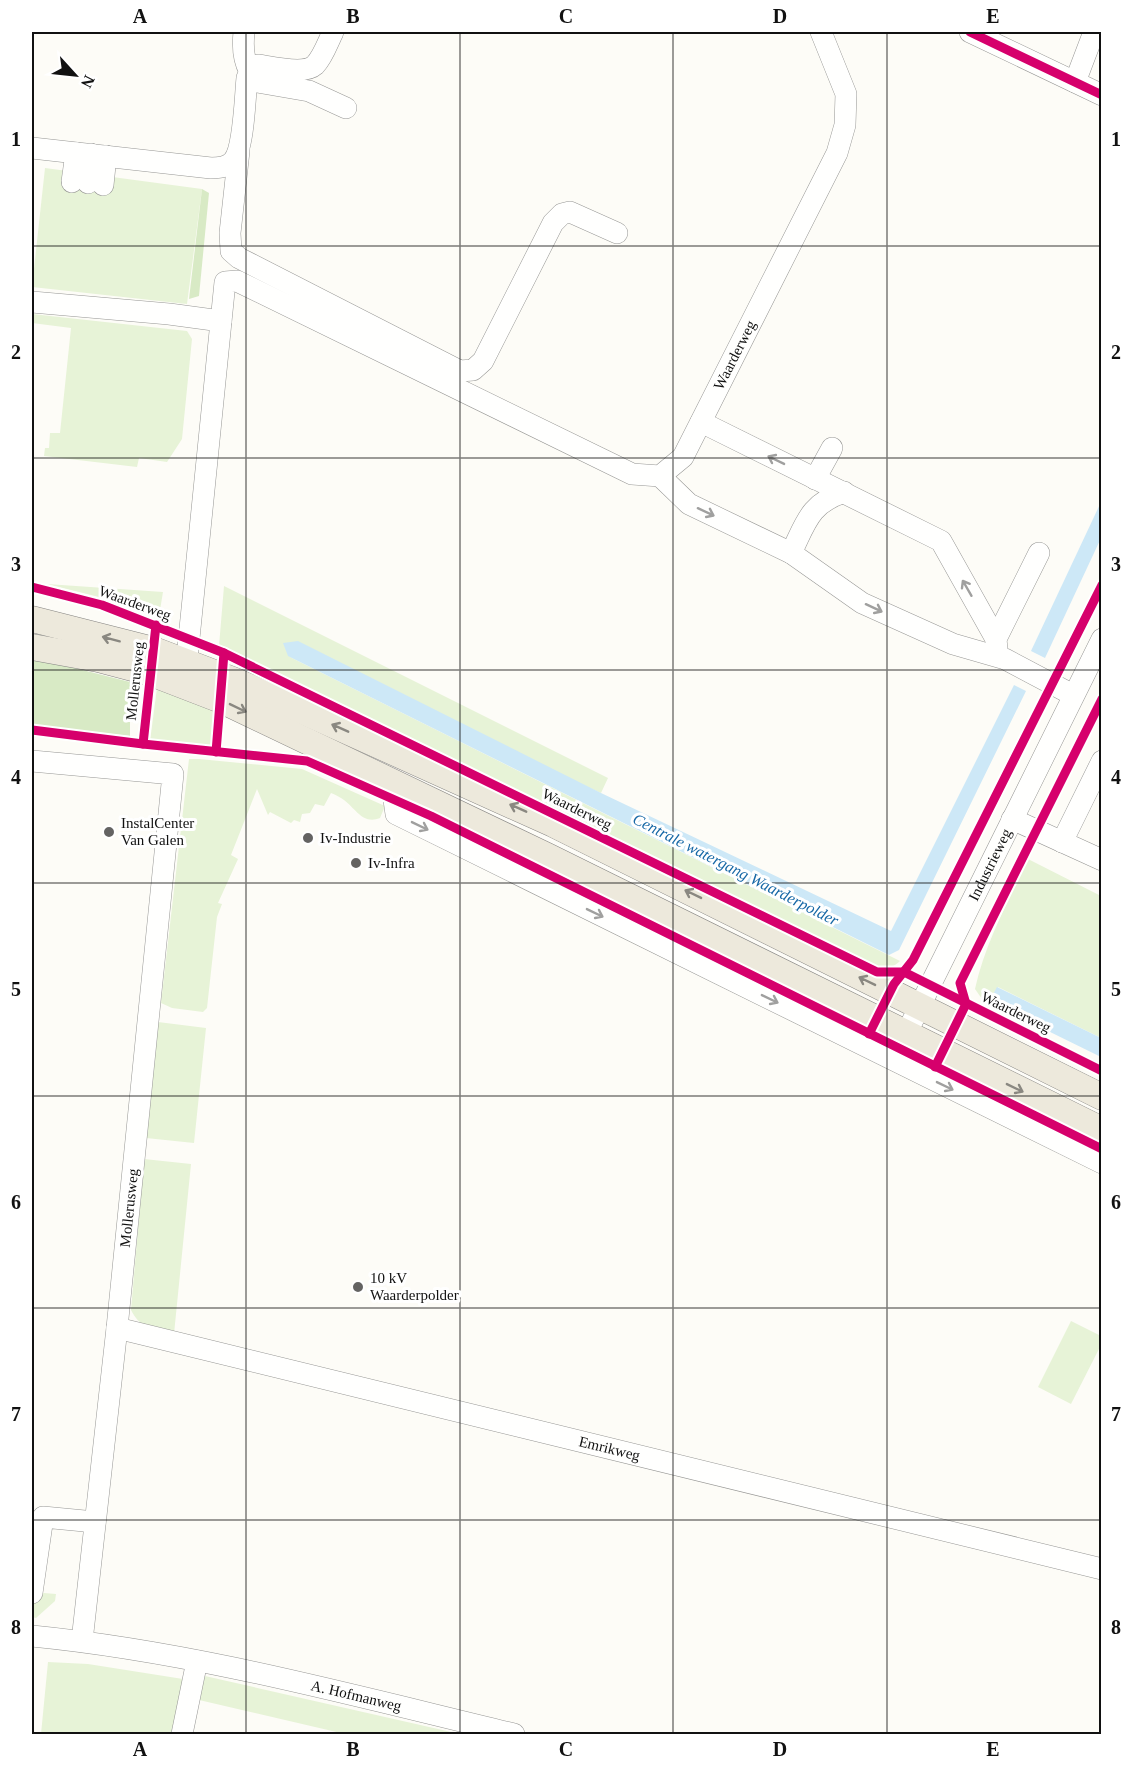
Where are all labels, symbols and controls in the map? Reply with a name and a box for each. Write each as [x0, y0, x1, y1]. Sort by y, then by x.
text: A [133, 5, 148, 27]
text: B [346, 5, 360, 27]
text: C [559, 5, 573, 27]
text: D [773, 5, 787, 27]
text: E [986, 5, 1000, 27]
north arrow [45, 45, 105, 105]
text: N [78, 73, 98, 91]
text: 1 [11, 128, 21, 150]
text: 1 [1111, 128, 1121, 150]
street label: Waarderweg [711, 317, 759, 392]
text: 2 [11, 341, 21, 363]
text: 2 [1111, 341, 1121, 363]
one-way arrow [768, 453, 786, 465]
one-way arrow [696, 506, 714, 518]
text: 3 [11, 553, 21, 575]
text: 3 [1111, 553, 1121, 575]
one-way arrow [961, 580, 973, 597]
street label: Waarderweg [97, 583, 174, 624]
one-way arrow [865, 603, 883, 615]
one-way arrow [102, 632, 121, 644]
street label: Mollerusweg [123, 640, 147, 721]
one-way arrow [229, 703, 247, 715]
one-way arrow [332, 722, 350, 733]
text: 4 [11, 766, 21, 788]
text: 4 [1111, 766, 1121, 788]
street label: Waarderweg [540, 785, 615, 833]
one-way arrow [509, 802, 527, 814]
water label: Centrale watergang Waarderpolder [630, 810, 842, 930]
place label: InstalCenter Van Galen [121, 815, 194, 848]
one-way arrow [411, 821, 429, 833]
marker: InstalCenter Van Galen [102, 825, 116, 839]
street label: Industrieweg [965, 826, 1015, 903]
place label: Iv-Industrie [320, 830, 391, 846]
marker: Iv-Industrie [301, 831, 315, 845]
place label: Iv-Infra [368, 855, 415, 871]
marker: Iv-Infra [349, 856, 363, 870]
one-way arrow [685, 888, 702, 900]
one-way arrow [586, 908, 604, 919]
one-way arrow [859, 974, 877, 986]
text: 5 [11, 978, 21, 1000]
text: 5 [1111, 978, 1121, 1000]
street label: Waarderweg [979, 988, 1054, 1036]
one-way arrow [761, 994, 779, 1006]
one-way arrow [936, 1080, 954, 1092]
one-way arrow [1006, 1082, 1024, 1094]
street label: Mollerusweg [117, 1167, 141, 1248]
text: 6 [11, 1191, 21, 1213]
text: 6 [1111, 1191, 1121, 1213]
place label: 10 kV Waarderpolder [370, 1270, 459, 1303]
marker: 10 kV Waarderpolder [351, 1280, 365, 1294]
text: 7 [11, 1403, 21, 1425]
text: 7 [1111, 1403, 1121, 1425]
street label: Emrikweg [577, 1433, 642, 1464]
text: 8 [11, 1616, 21, 1638]
text: 8 [1111, 1616, 1121, 1638]
street label: A. Hofmanweg [309, 1677, 404, 1714]
text: A [133, 1738, 148, 1760]
text: B [346, 1738, 360, 1760]
text: C [559, 1738, 573, 1760]
text: D [773, 1738, 787, 1760]
text: E [986, 1738, 1000, 1760]

